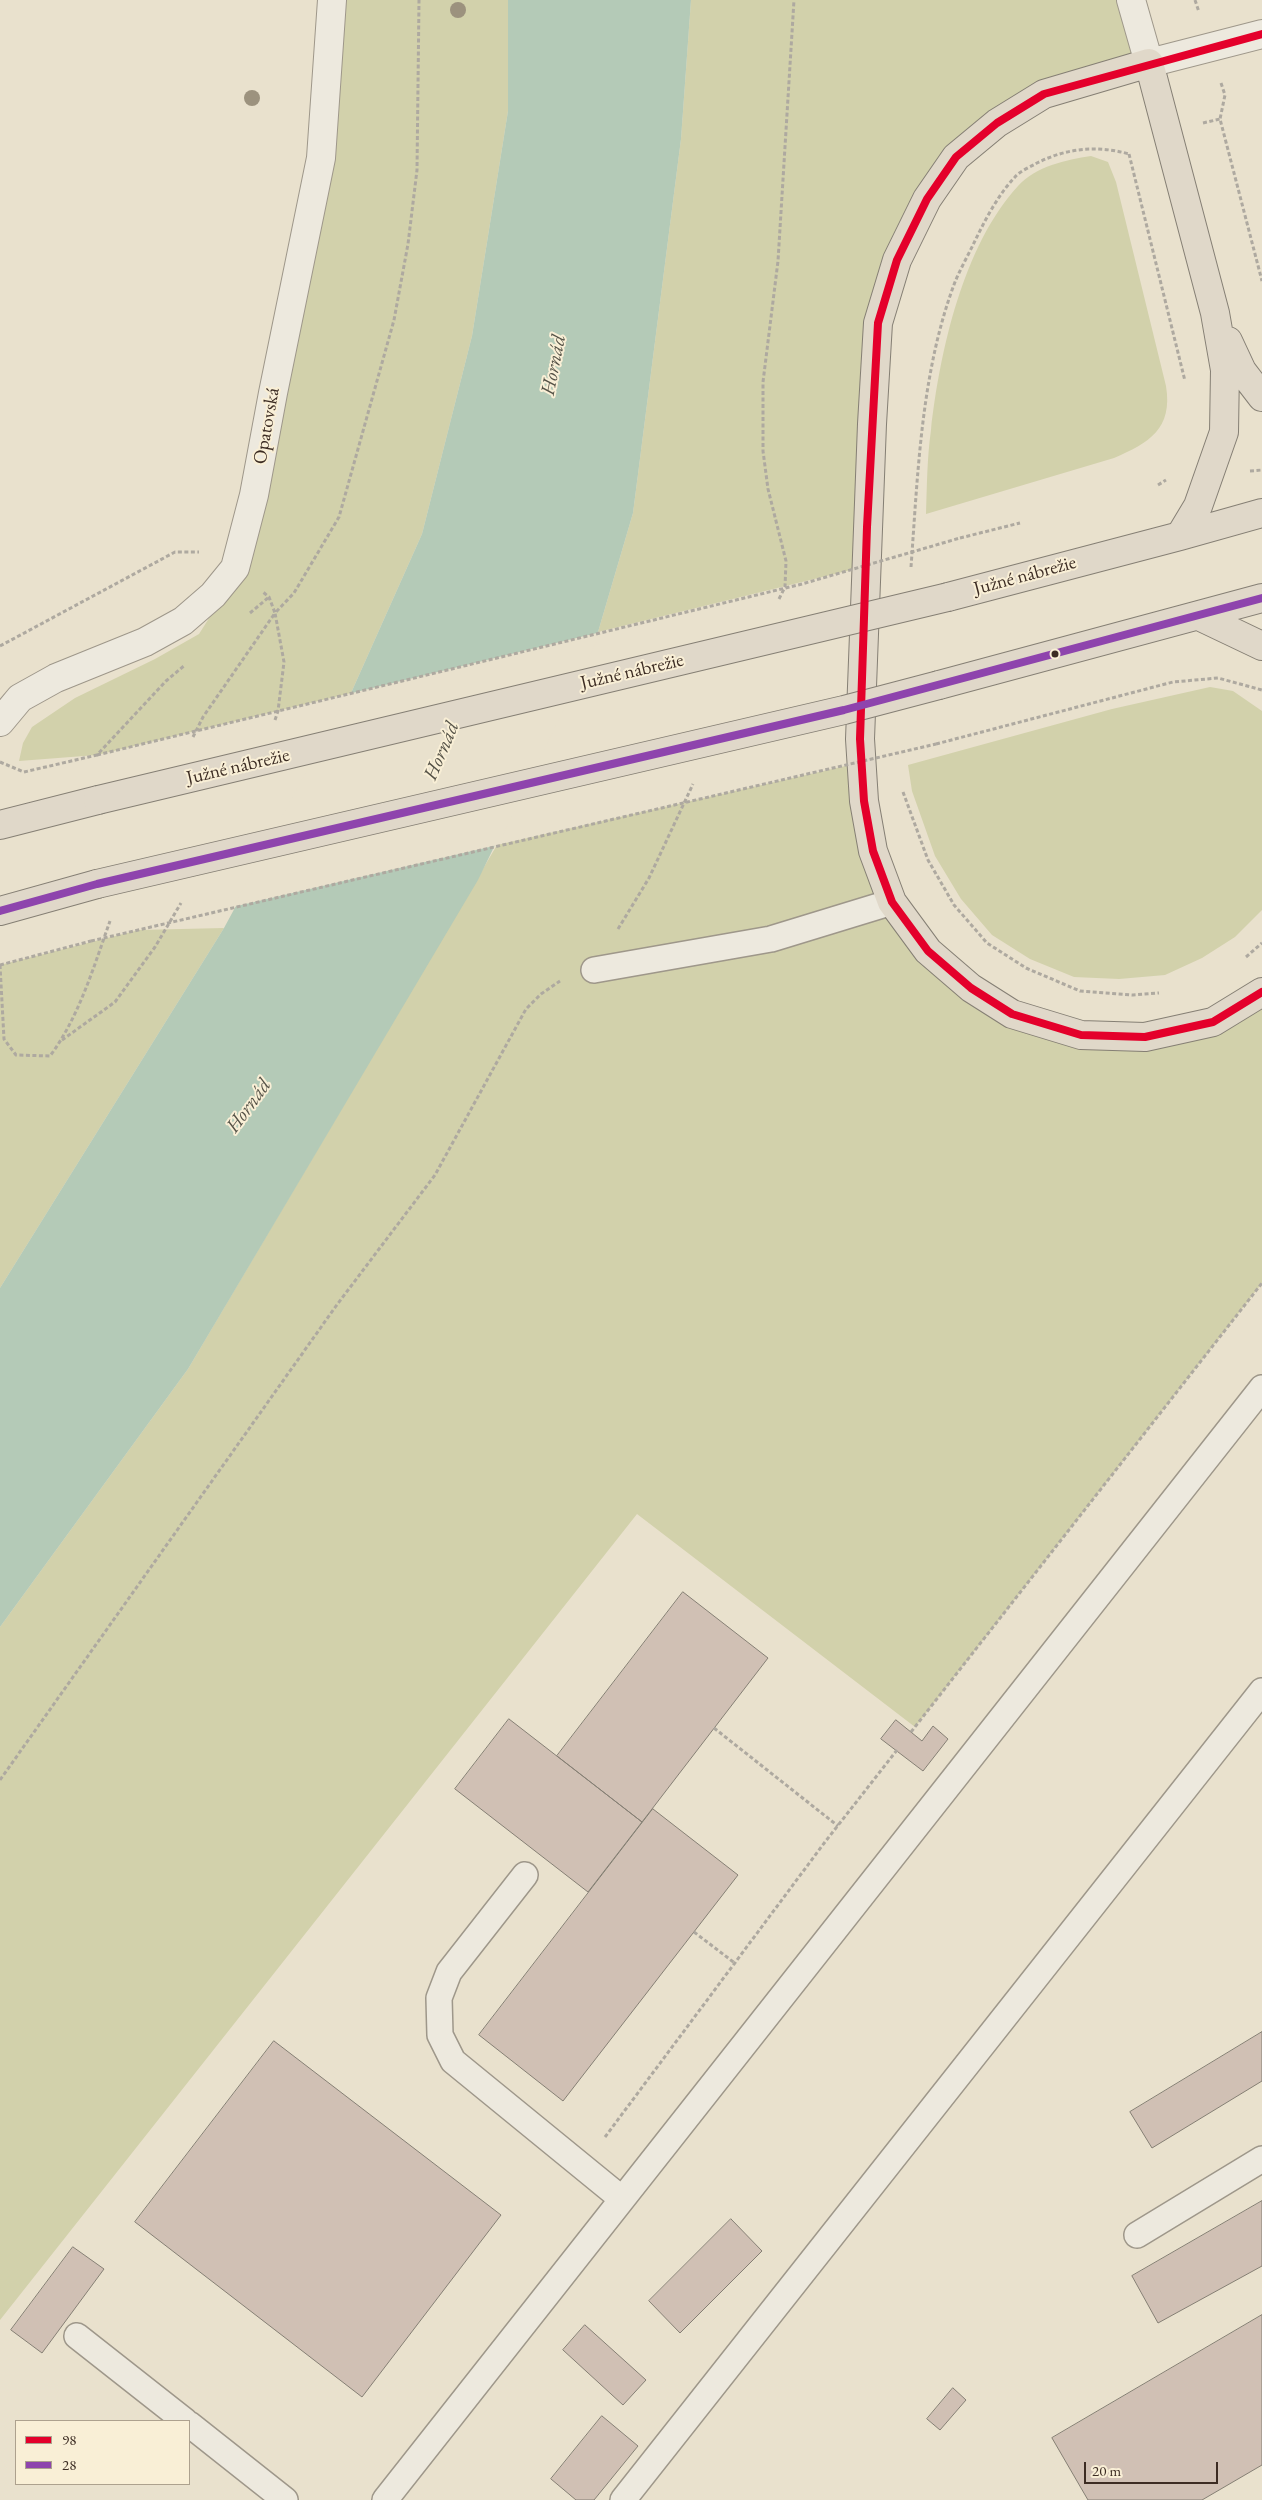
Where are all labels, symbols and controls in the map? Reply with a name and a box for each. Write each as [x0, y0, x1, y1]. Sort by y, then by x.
water label: Hornád [536, 333, 572, 397]
street label: Opatovská [249, 386, 285, 466]
street label: Južné nábrežie [971, 551, 1079, 601]
street label: Južné nábrežie [578, 649, 686, 695]
unlabelled marker [1050, 649, 1060, 659]
water label: Hornád [419, 718, 465, 784]
street label: Južné nábrežie [184, 744, 292, 790]
water label: Hornád [221, 1074, 277, 1138]
legend [15, 2420, 190, 2485]
text: 98 [62, 2430, 76, 2449]
scale bar [1087, 2452, 1221, 2484]
text: 28 [62, 2455, 76, 2474]
text: 20 m [1092, 2461, 1121, 2480]

